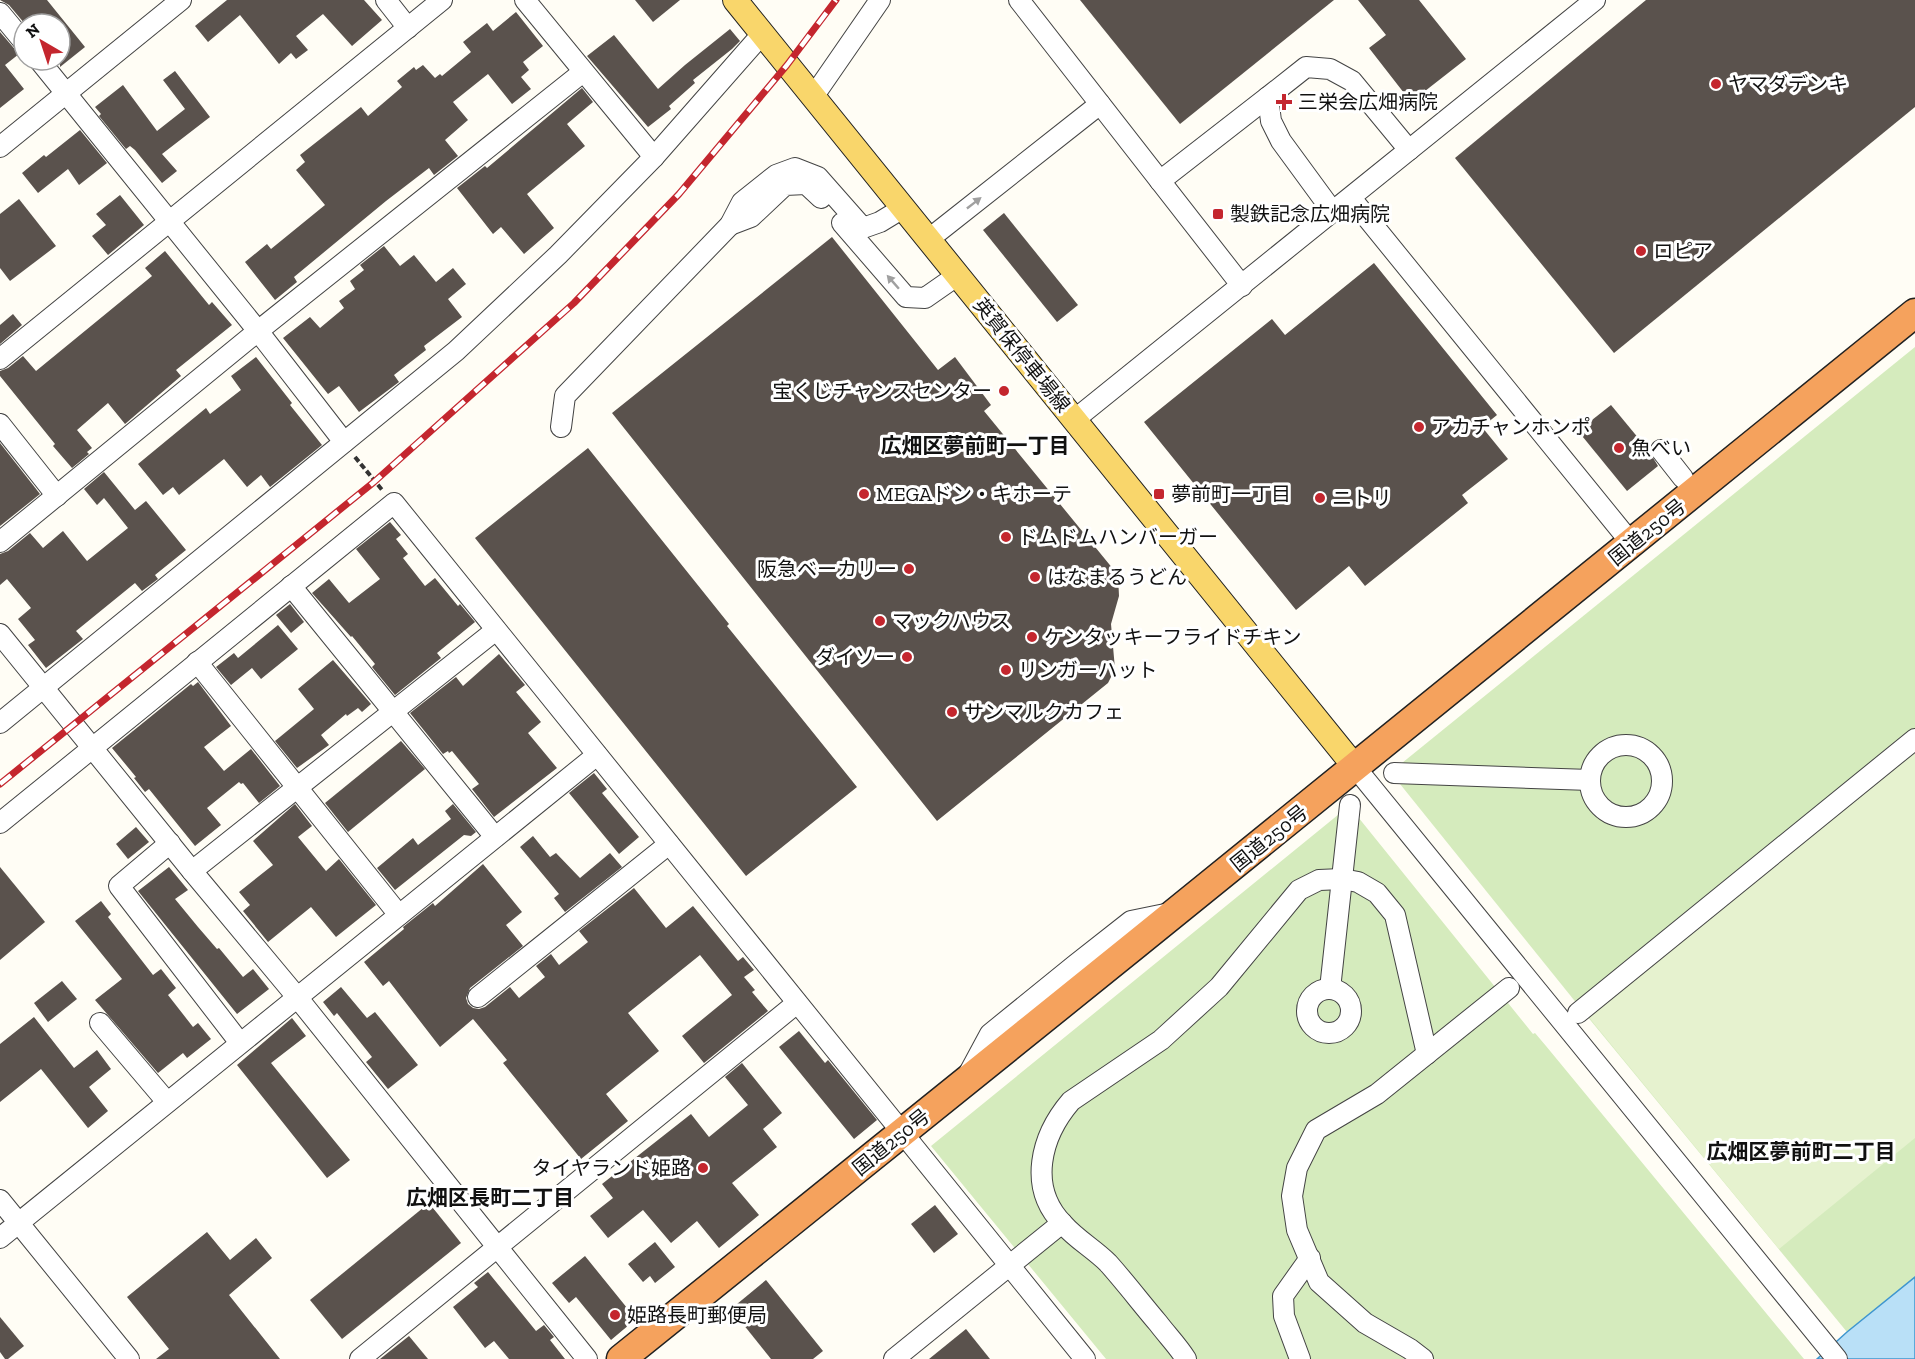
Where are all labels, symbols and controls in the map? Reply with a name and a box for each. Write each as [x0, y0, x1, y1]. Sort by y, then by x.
north arrow [12, 12, 72, 72]
text: N [22, 20, 44, 42]
place label: ヤマダデンキ [1728, 72, 1848, 96]
marker: ヤマダデンキ [1709, 77, 1723, 91]
place label: 三栄会広畑病院 [1298, 90, 1438, 114]
marker: 三栄会広畑病院 [1275, 93, 1293, 111]
one-way arrow [967, 197, 982, 210]
place label: 製鉄記念広畑病院 [1230, 202, 1390, 226]
marker: 製鉄記念広畑病院 [1211, 207, 1225, 221]
place label: ロピア [1653, 239, 1713, 263]
marker: ロピア [1634, 244, 1648, 258]
one-way arrow [886, 274, 899, 290]
street label: 英賀保停車場線 [969, 293, 1075, 417]
place label: 宝くじチャンスセンター [773, 379, 992, 403]
marker: 宝くじチャンスセンター [997, 384, 1011, 398]
place label: アカチャンホンポ [1431, 415, 1591, 439]
marker: アカチャンホンポ [1412, 420, 1426, 434]
district label: 広畑区夢前町一丁目 [881, 433, 1070, 458]
place label: 魚べい [1631, 436, 1691, 460]
marker: 魚べい [1612, 441, 1626, 455]
place label: MEGAドン・キホーテ [876, 482, 1072, 506]
place label: 夢前町一丁目 [1171, 482, 1291, 506]
place label: ニトリ [1332, 486, 1392, 510]
marker: MEGAドン・キホーテ [857, 487, 871, 501]
marker: 夢前町一丁目 [1152, 487, 1166, 501]
marker: ニトリ [1313, 491, 1327, 505]
street label: 国道250号 [1604, 494, 1690, 570]
place label: ドムドムハンバーガー [1018, 525, 1218, 549]
marker: ドムドムハンバーガー [999, 530, 1013, 544]
place label: 阪急ベーカリー [757, 557, 897, 581]
marker: 阪急ベーカリー [902, 562, 916, 576]
place label: はなまるうどん [1047, 565, 1187, 589]
marker: はなまるうどん [1028, 570, 1042, 584]
place label: マックハウス [892, 609, 1011, 633]
marker: マックハウス [873, 614, 887, 628]
place label: ケンタッキーフライドチキン [1044, 625, 1302, 649]
marker: ケンタッキーフライドチキン [1025, 630, 1039, 644]
place label: ダイソー [815, 645, 895, 669]
marker: ダイソー [900, 650, 914, 664]
place label: リンガーハット [1018, 658, 1158, 682]
marker: リンガーハット [999, 663, 1013, 677]
place label: サンマルクカフェ [964, 700, 1124, 724]
marker: サンマルクカフェ [945, 705, 959, 719]
street label: 国道250号 [1226, 800, 1312, 876]
street label: 国道250号 [848, 1104, 934, 1180]
district label: 広畑区夢前町二丁目 [1707, 1139, 1896, 1164]
place label: タイヤランド姫路 [532, 1156, 691, 1180]
marker: タイヤランド姫路 [696, 1161, 710, 1175]
district label: 広畑区長町二丁目 [406, 1185, 574, 1210]
place label: 姫路長町郵便局 [627, 1303, 767, 1327]
marker: 姫路長町郵便局 [608, 1308, 622, 1322]

